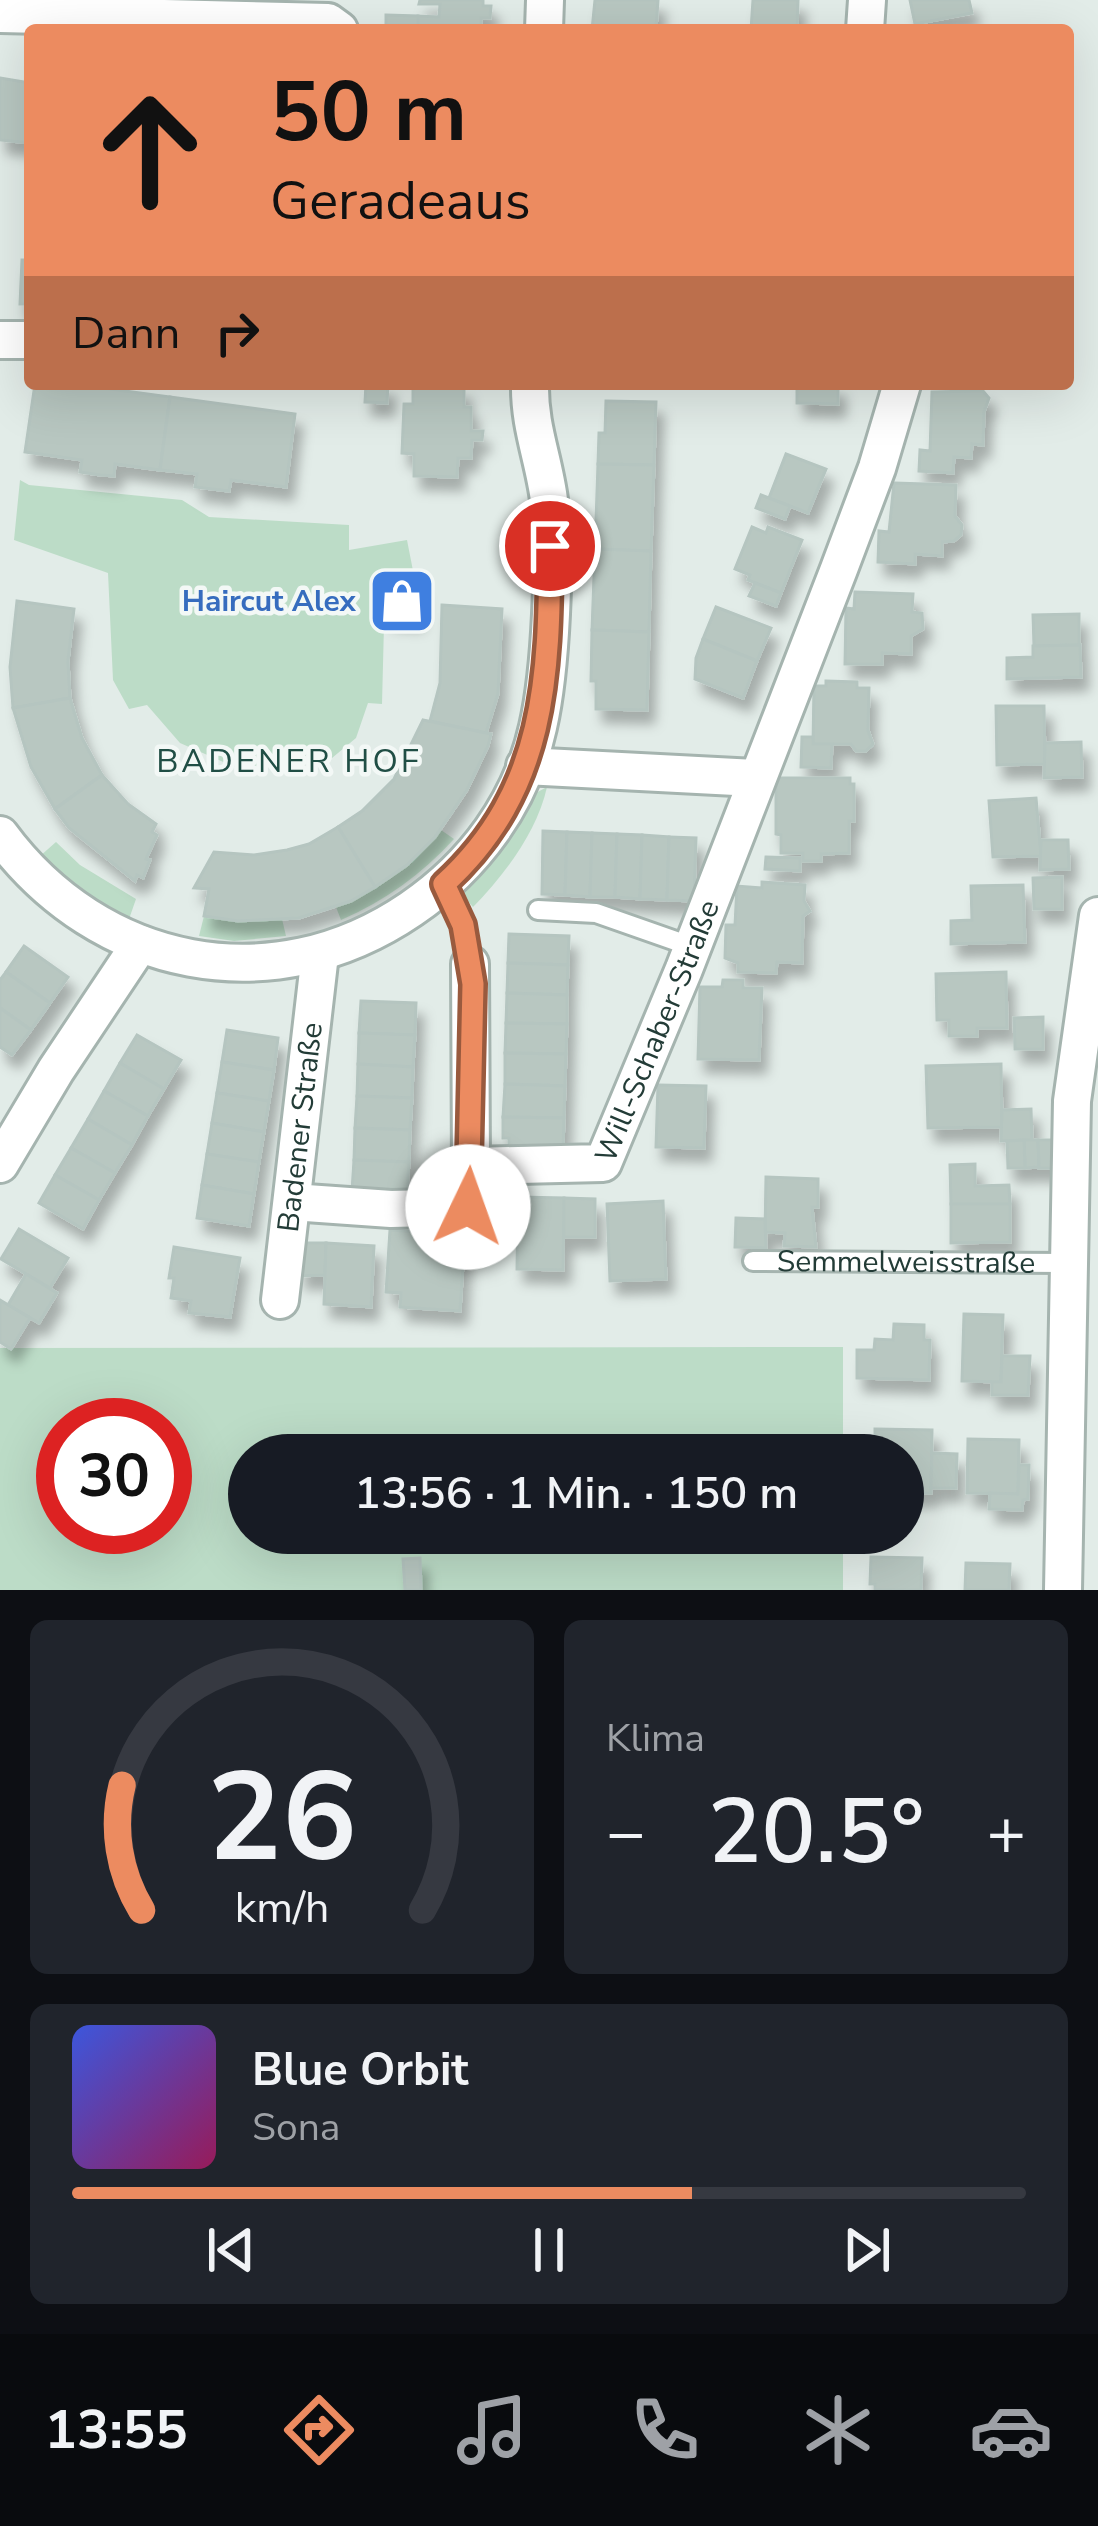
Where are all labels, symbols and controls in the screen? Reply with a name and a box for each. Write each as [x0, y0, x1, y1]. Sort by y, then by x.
text: 50 m [270, 55, 467, 170]
icon: ahead [72, 72, 228, 228]
text: Geradeaus [270, 164, 531, 238]
icon: right [204, 300, 270, 366]
text: Dann [72, 303, 180, 364]
pin [499, 495, 601, 597]
icon: arrive [517, 513, 583, 579]
shop icon: Haircut Alex [367, 566, 437, 636]
place label: Haircut Alex [182, 581, 357, 622]
district label: BADENER HOF [156, 739, 422, 784]
street label: Will-Schaber-Straße [585, 894, 729, 1169]
street label: Badener Straße [268, 1020, 332, 1234]
position arrow [405, 1144, 531, 1270]
street label: Semmelweisstraße [777, 1241, 1035, 1283]
speed limit sign: 30 [36, 1398, 192, 1554]
text: 13:56 · 1 Min. · 150 m [354, 1463, 798, 1524]
text: Klima [606, 1712, 705, 1765]
text: 26 [207, 1733, 357, 1903]
text: 20.5° [707, 1771, 925, 1894]
text: − [606, 1788, 646, 1878]
text: + [986, 1788, 1026, 1878]
text: km/h [235, 1879, 329, 1937]
text: Blue Orbit [252, 2040, 469, 2101]
text: Sona [252, 2101, 341, 2154]
icon: previous [198, 2217, 264, 2283]
icon: pause [516, 2217, 582, 2283]
icon: next [834, 2217, 900, 2283]
icon: directions [277, 2388, 361, 2472]
icon: music [450, 2388, 534, 2472]
icon: phone [623, 2388, 707, 2472]
icon: climate [796, 2388, 880, 2472]
icon: car [969, 2388, 1053, 2472]
text: 13:55 [45, 2393, 188, 2467]

